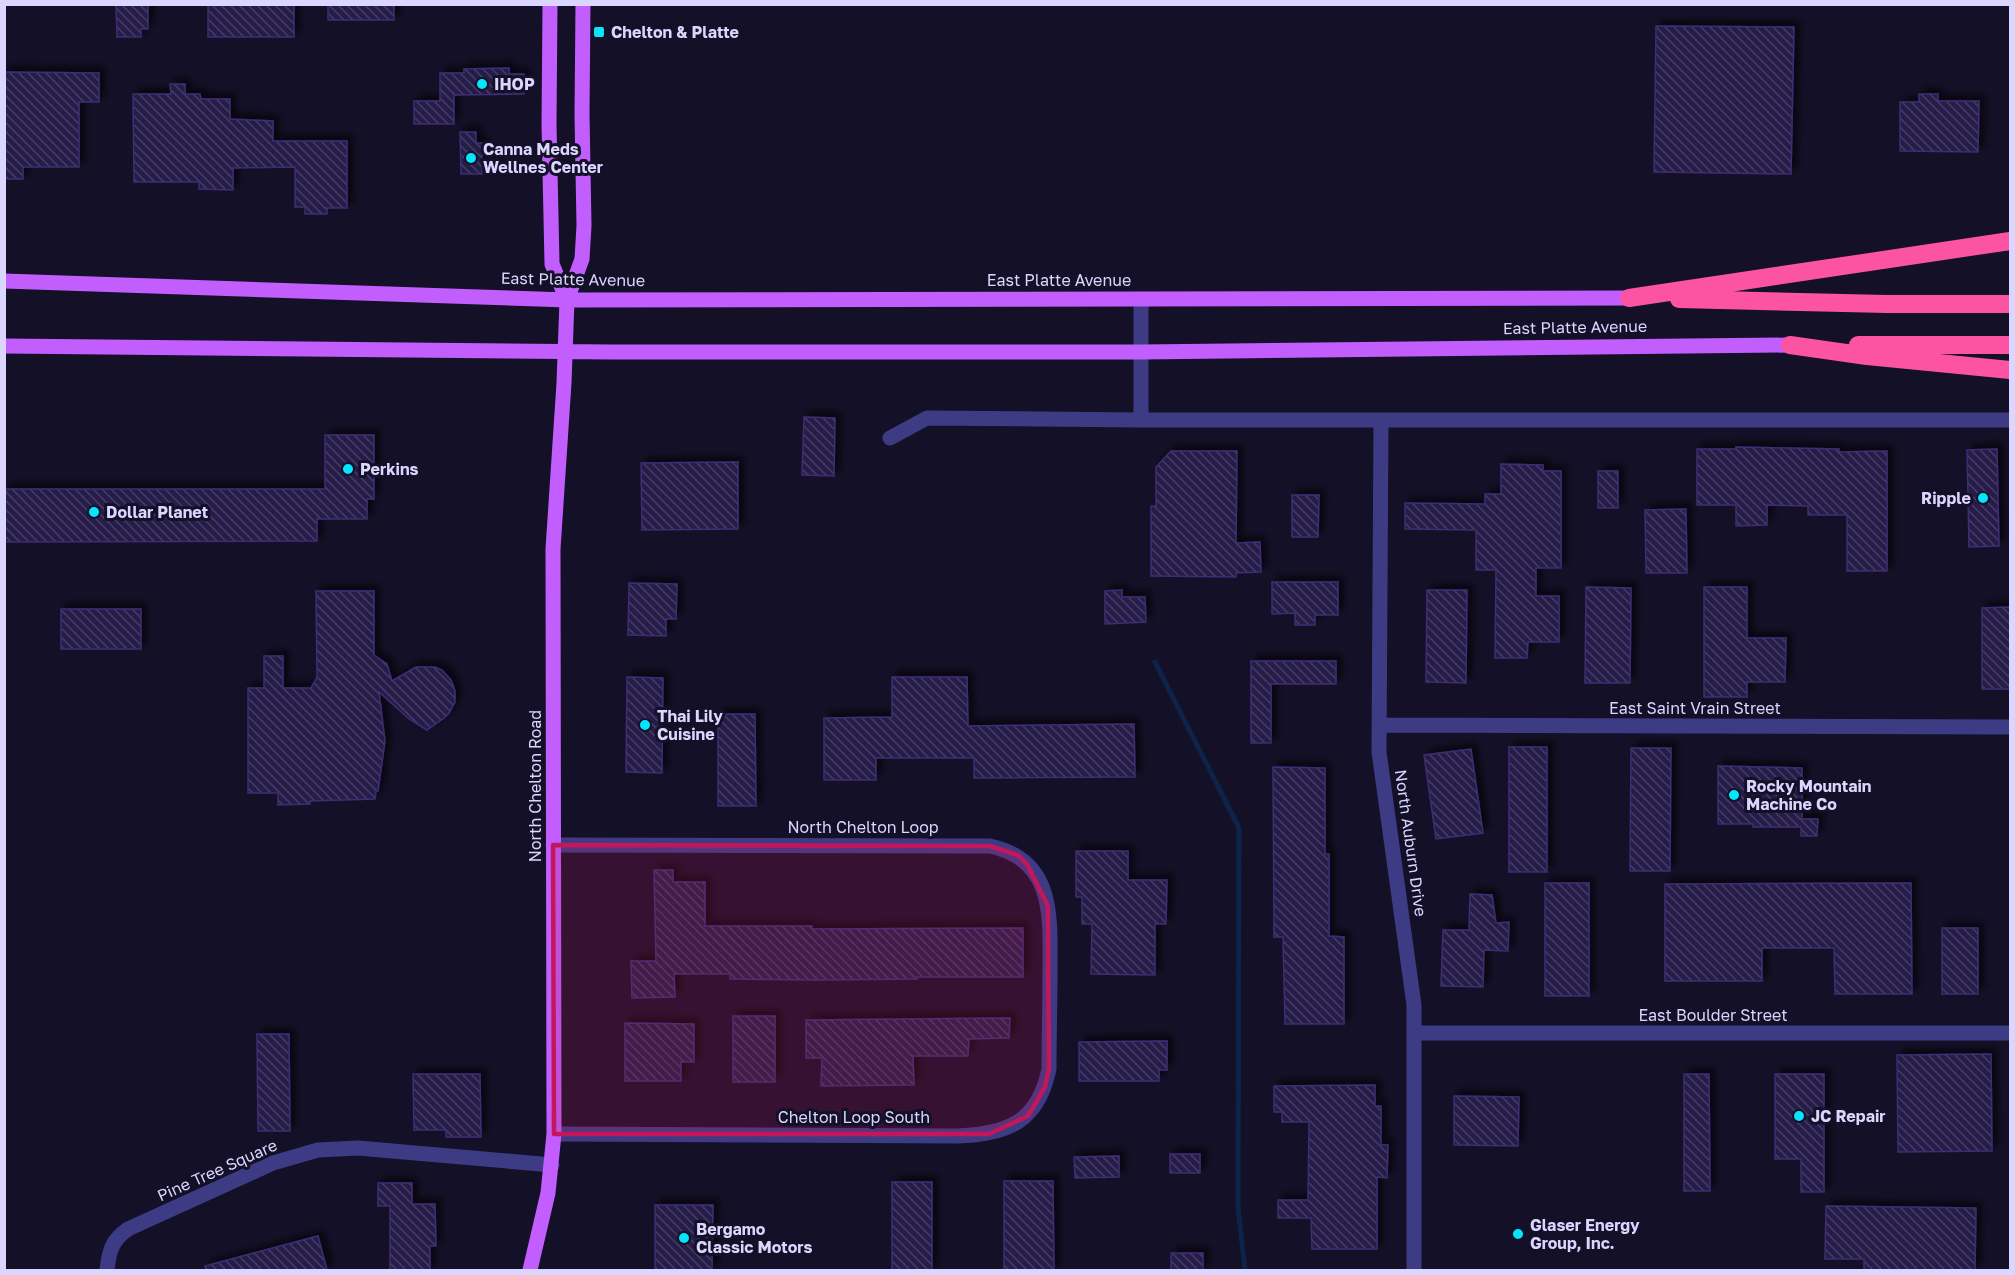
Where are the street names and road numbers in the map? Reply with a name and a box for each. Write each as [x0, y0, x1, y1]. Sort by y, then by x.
street label: East Platte Avenue [501, 268, 645, 290]
street label: East Platte Avenue [987, 270, 1131, 290]
street label: East Platte Avenue [1503, 316, 1647, 338]
street label: East Saint Vrain Street [1609, 698, 1781, 718]
street label: North Chelton Road [525, 710, 545, 862]
street label: North Auburn Drive [1391, 768, 1431, 918]
street label: North Chelton Loop [787, 817, 939, 837]
street label: East Boulder Street [1638, 1005, 1788, 1025]
street label: Chelton Loop South [778, 1107, 930, 1127]
street label: Pine Tree Square [154, 1135, 280, 1205]

